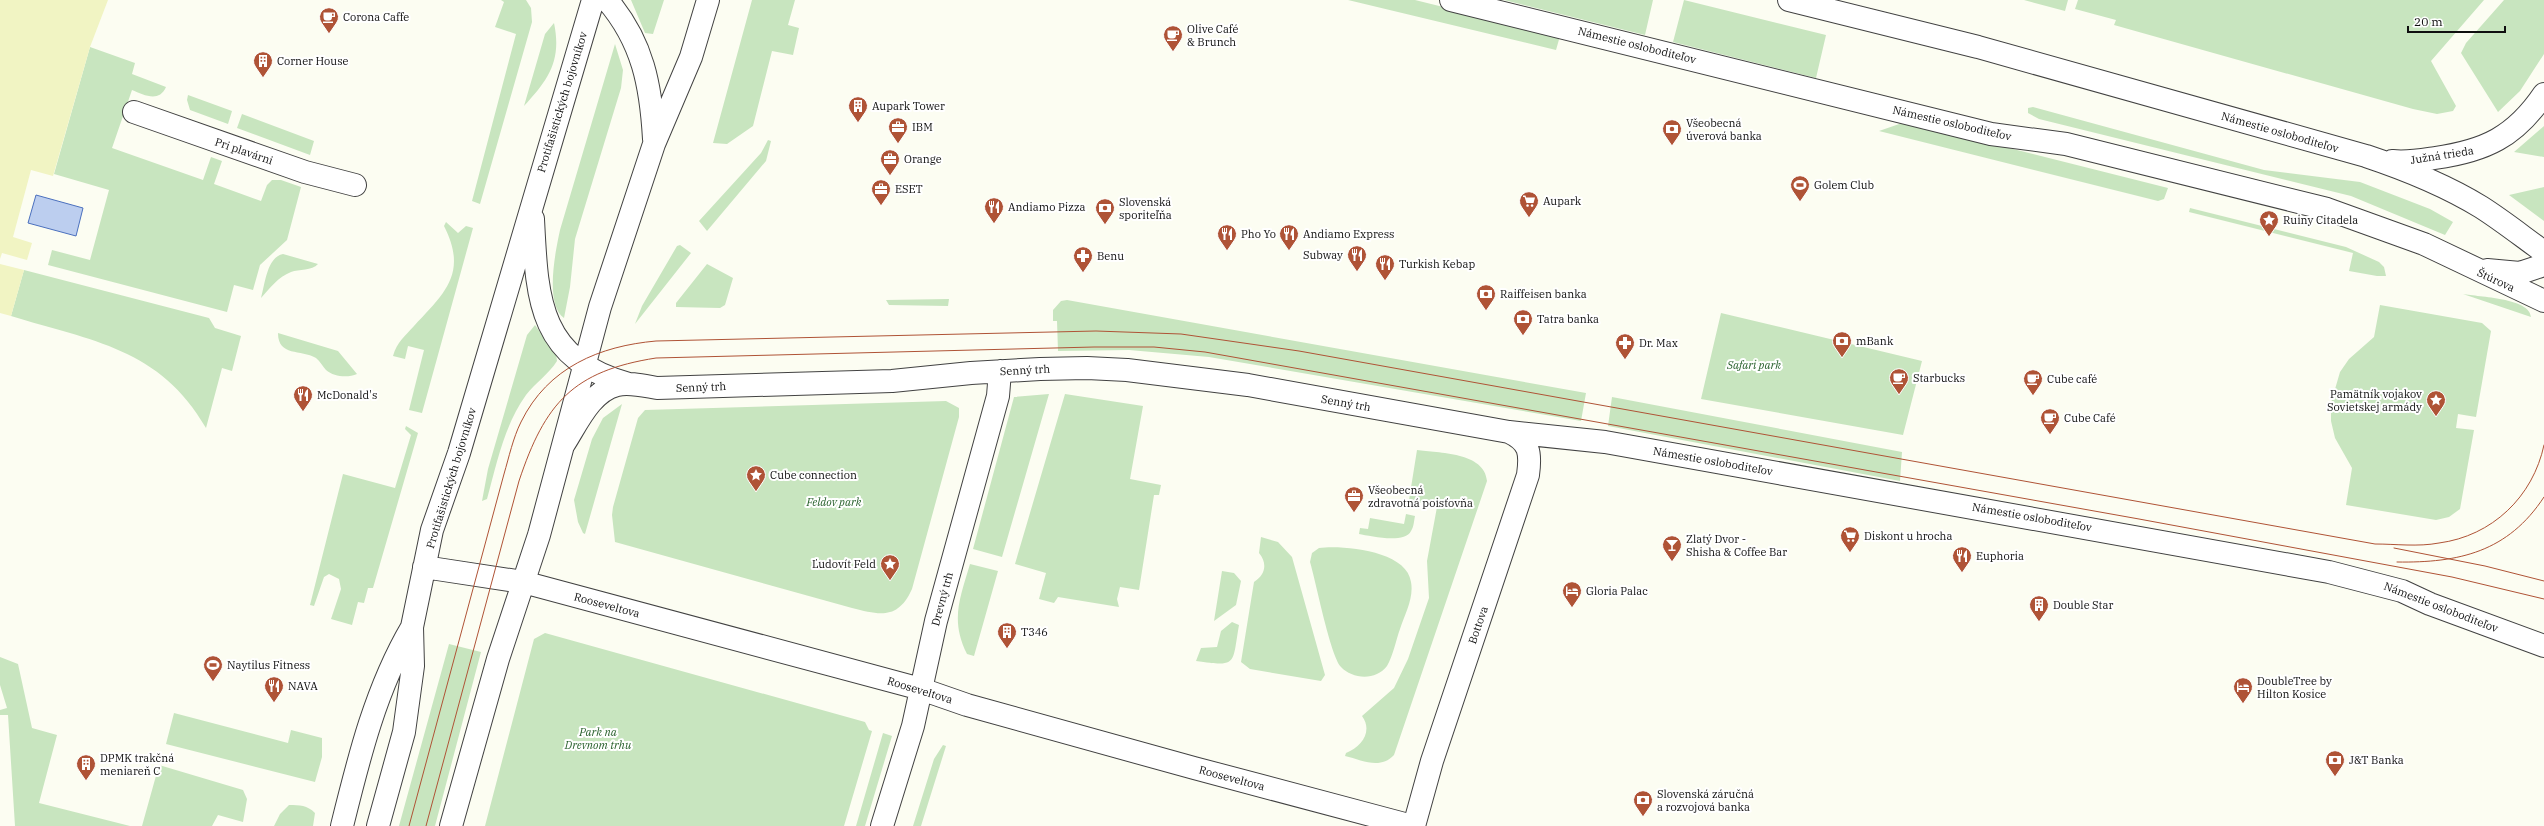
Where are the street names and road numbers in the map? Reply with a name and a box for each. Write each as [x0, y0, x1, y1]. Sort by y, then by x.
street label: Námestie osloboditeľov [1576, 24, 1698, 66]
street label: Protifašistických bojovníkov [534, 30, 590, 174]
street label: Námestie osloboditeľov [1891, 103, 2013, 143]
street label: Námestie osloboditeľov [2220, 109, 2340, 155]
street label: Pri plavárni [213, 135, 275, 168]
street label: Južná trieda [2409, 143, 2475, 167]
street label: Štúrova [2475, 265, 2517, 295]
street label: Senný trh [1000, 362, 1051, 378]
street label: Senný trh [676, 379, 727, 395]
street label: Senný trh [1320, 392, 1372, 414]
street label: Protifašistických bojovníkov [423, 406, 479, 550]
street label: Námestie osloboditeľov [1652, 444, 1774, 478]
street label: Námestie osloboditeľov [1971, 500, 2093, 534]
street label: Drevný trh [928, 570, 956, 628]
street label: Námestie osloboditeľov [2382, 579, 2500, 635]
street label: Rooseveltova [572, 589, 642, 621]
street label: Bottova [1465, 604, 1491, 646]
street label: Rooseveltova [886, 673, 954, 707]
street label: Rooseveltova [1197, 762, 1267, 794]

